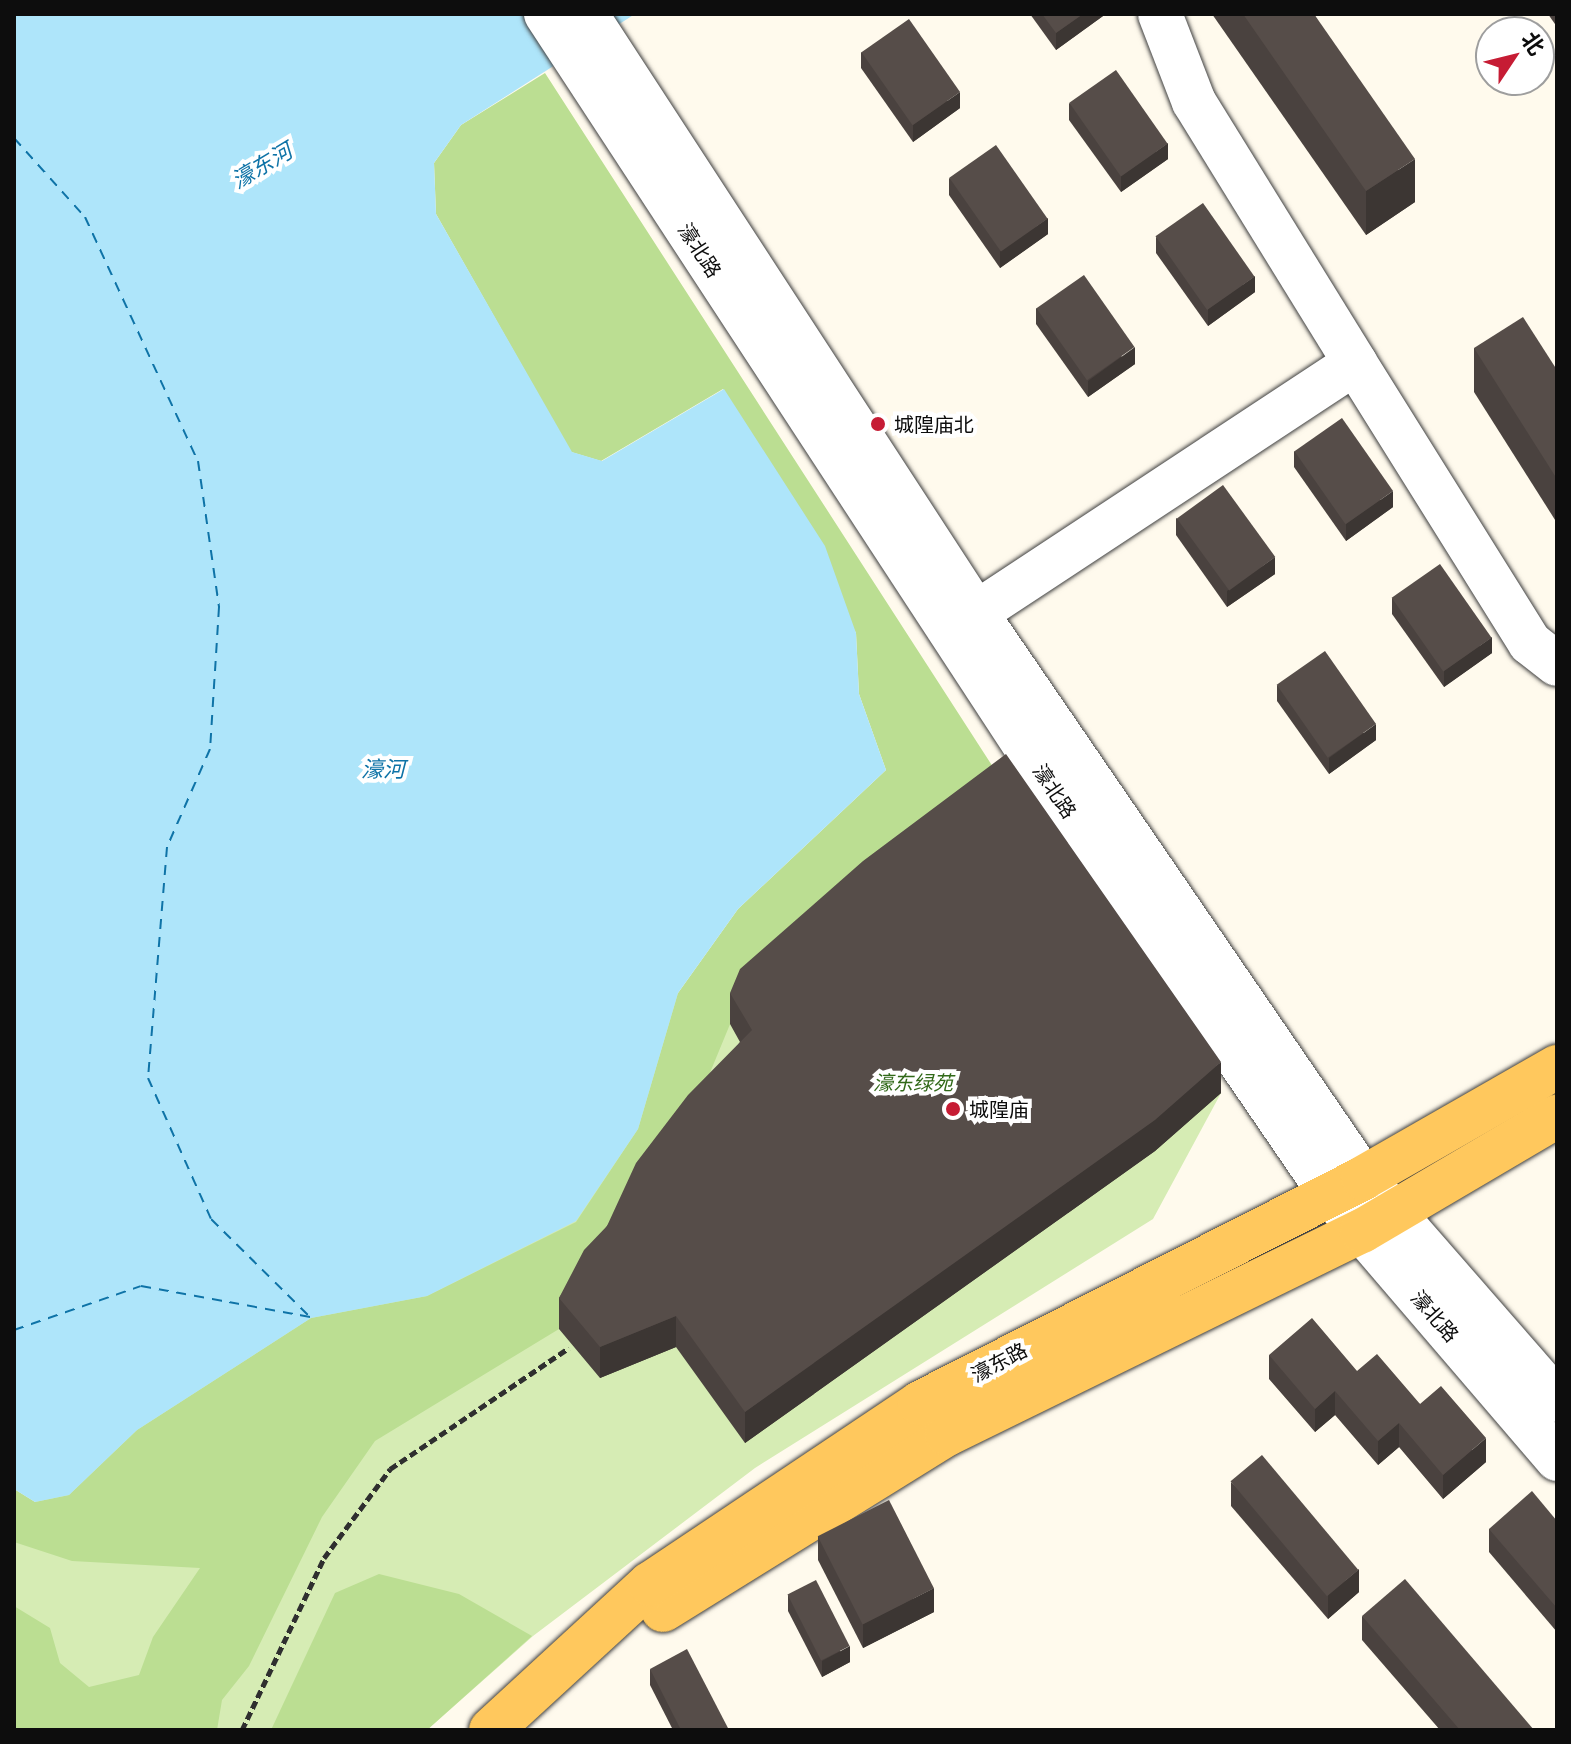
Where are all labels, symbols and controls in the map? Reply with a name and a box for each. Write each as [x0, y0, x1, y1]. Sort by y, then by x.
north arrow [1475, 16, 1555, 96]
text: 北 [1515, 26, 1551, 60]
water label: 濠东河 [227, 138, 297, 194]
street label: 濠北路 [674, 218, 726, 282]
place label: 城隍庙北 [894, 412, 974, 436]
marker: 城隍庙北 [869, 415, 887, 433]
water label: 濠河 [361, 757, 405, 783]
street label: 濠北路 [1028, 759, 1082, 823]
park label: 濠东绿苑 [873, 1070, 953, 1094]
place label: 城隍庙 [969, 1097, 1029, 1121]
marker: 城隍庙 [944, 1100, 962, 1118]
street label: 濠北路 [1406, 1285, 1464, 1347]
street label: 濠东路 [967, 1337, 1031, 1387]

